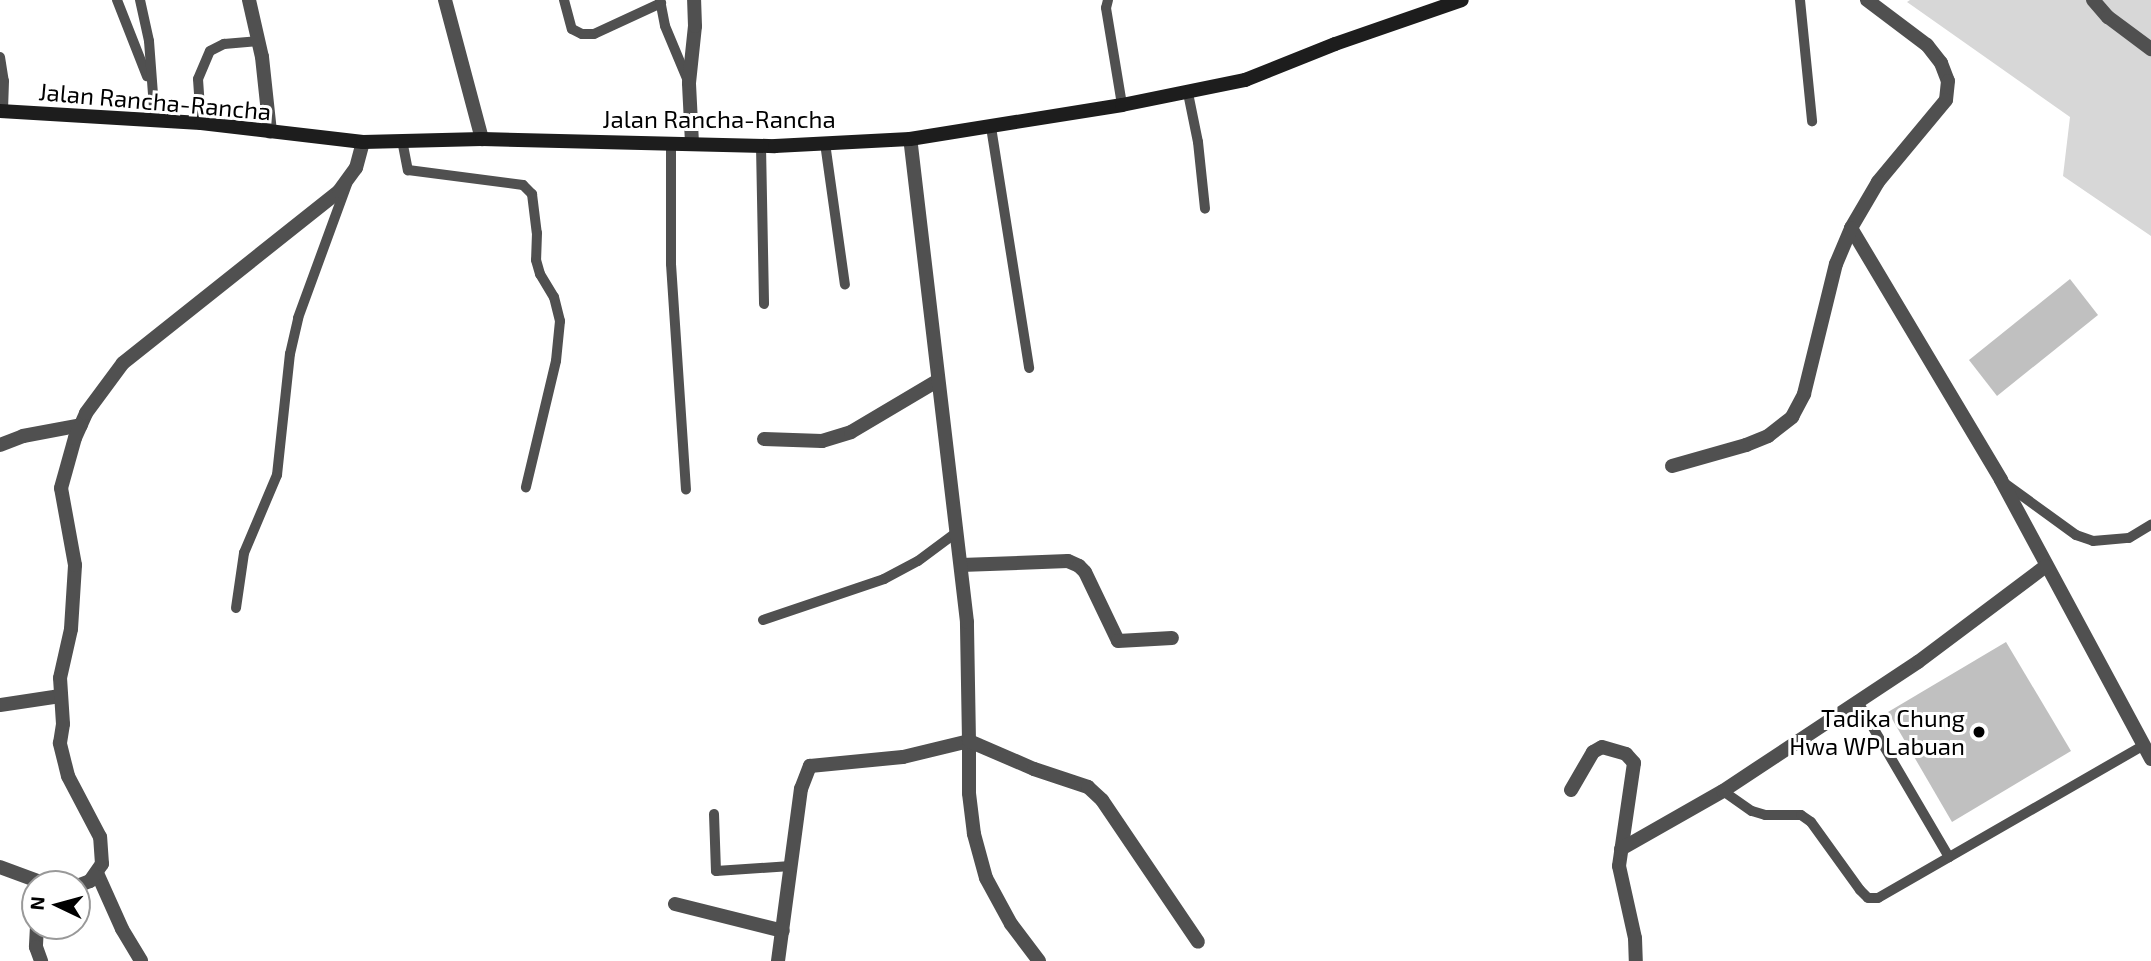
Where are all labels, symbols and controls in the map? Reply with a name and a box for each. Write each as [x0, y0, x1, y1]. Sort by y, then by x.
street label: Jalan Rancha-Rancha [38, 76, 272, 126]
street label: Jalan Rancha-Rancha [602, 105, 836, 133]
place label: Tadika Chung Hwa WP Labuan [1788, 704, 1965, 760]
marker: Tadika Chung Hwa WP Labuan [1971, 724, 1987, 740]
north arrow [21, 870, 91, 940]
text: N [25, 895, 49, 911]

